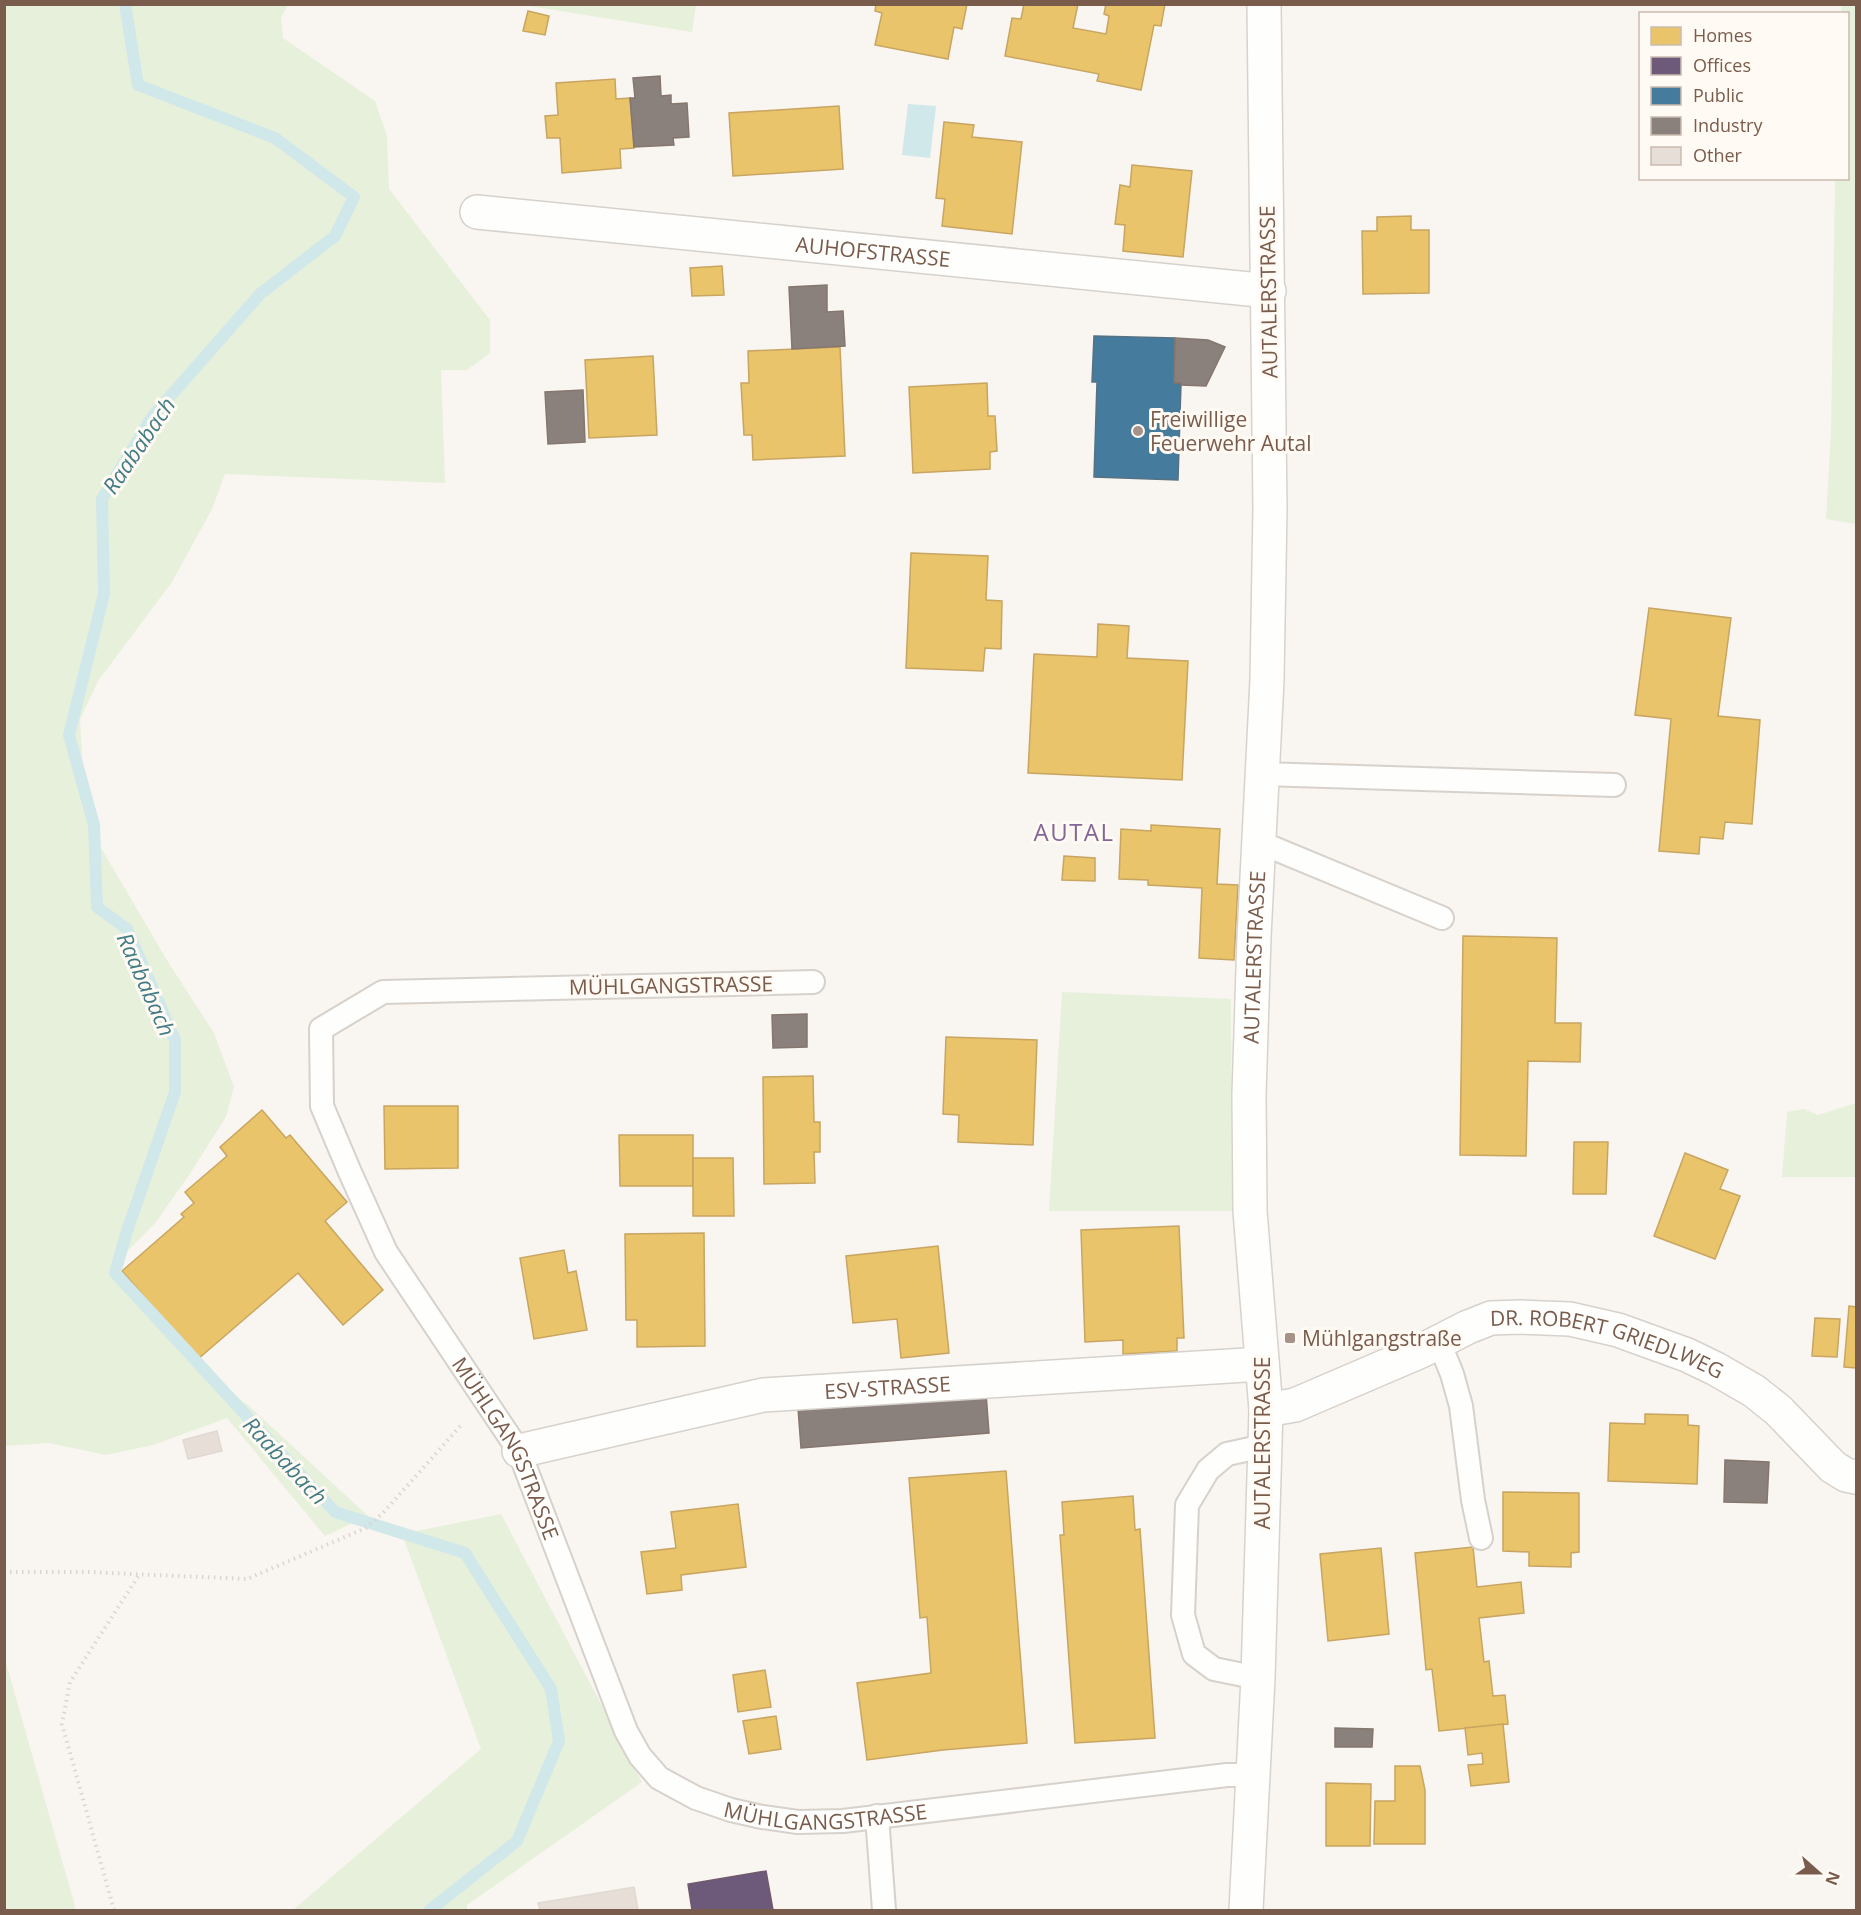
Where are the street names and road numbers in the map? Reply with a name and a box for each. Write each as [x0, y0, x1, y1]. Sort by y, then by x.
street label: AUTALERSTRASSE [1252, 205, 1284, 379]
street label: AUHOFSTRASSE [794, 230, 952, 273]
street label: AUTALERSTRASSE [1237, 870, 1271, 1044]
street label: MÜHLGANGSTRASSE [569, 969, 773, 1001]
street label: DR. ROBERT GRIEDLWEG [1489, 1303, 1729, 1385]
street label: MÜHLGANGSTRASSE [446, 1352, 566, 1544]
street label: AUTALERSTRASSE [1248, 1356, 1276, 1530]
street label: ESV-STRASSE [823, 1369, 951, 1405]
street label: MÜHLGANGSTRASSE [721, 1795, 928, 1836]

